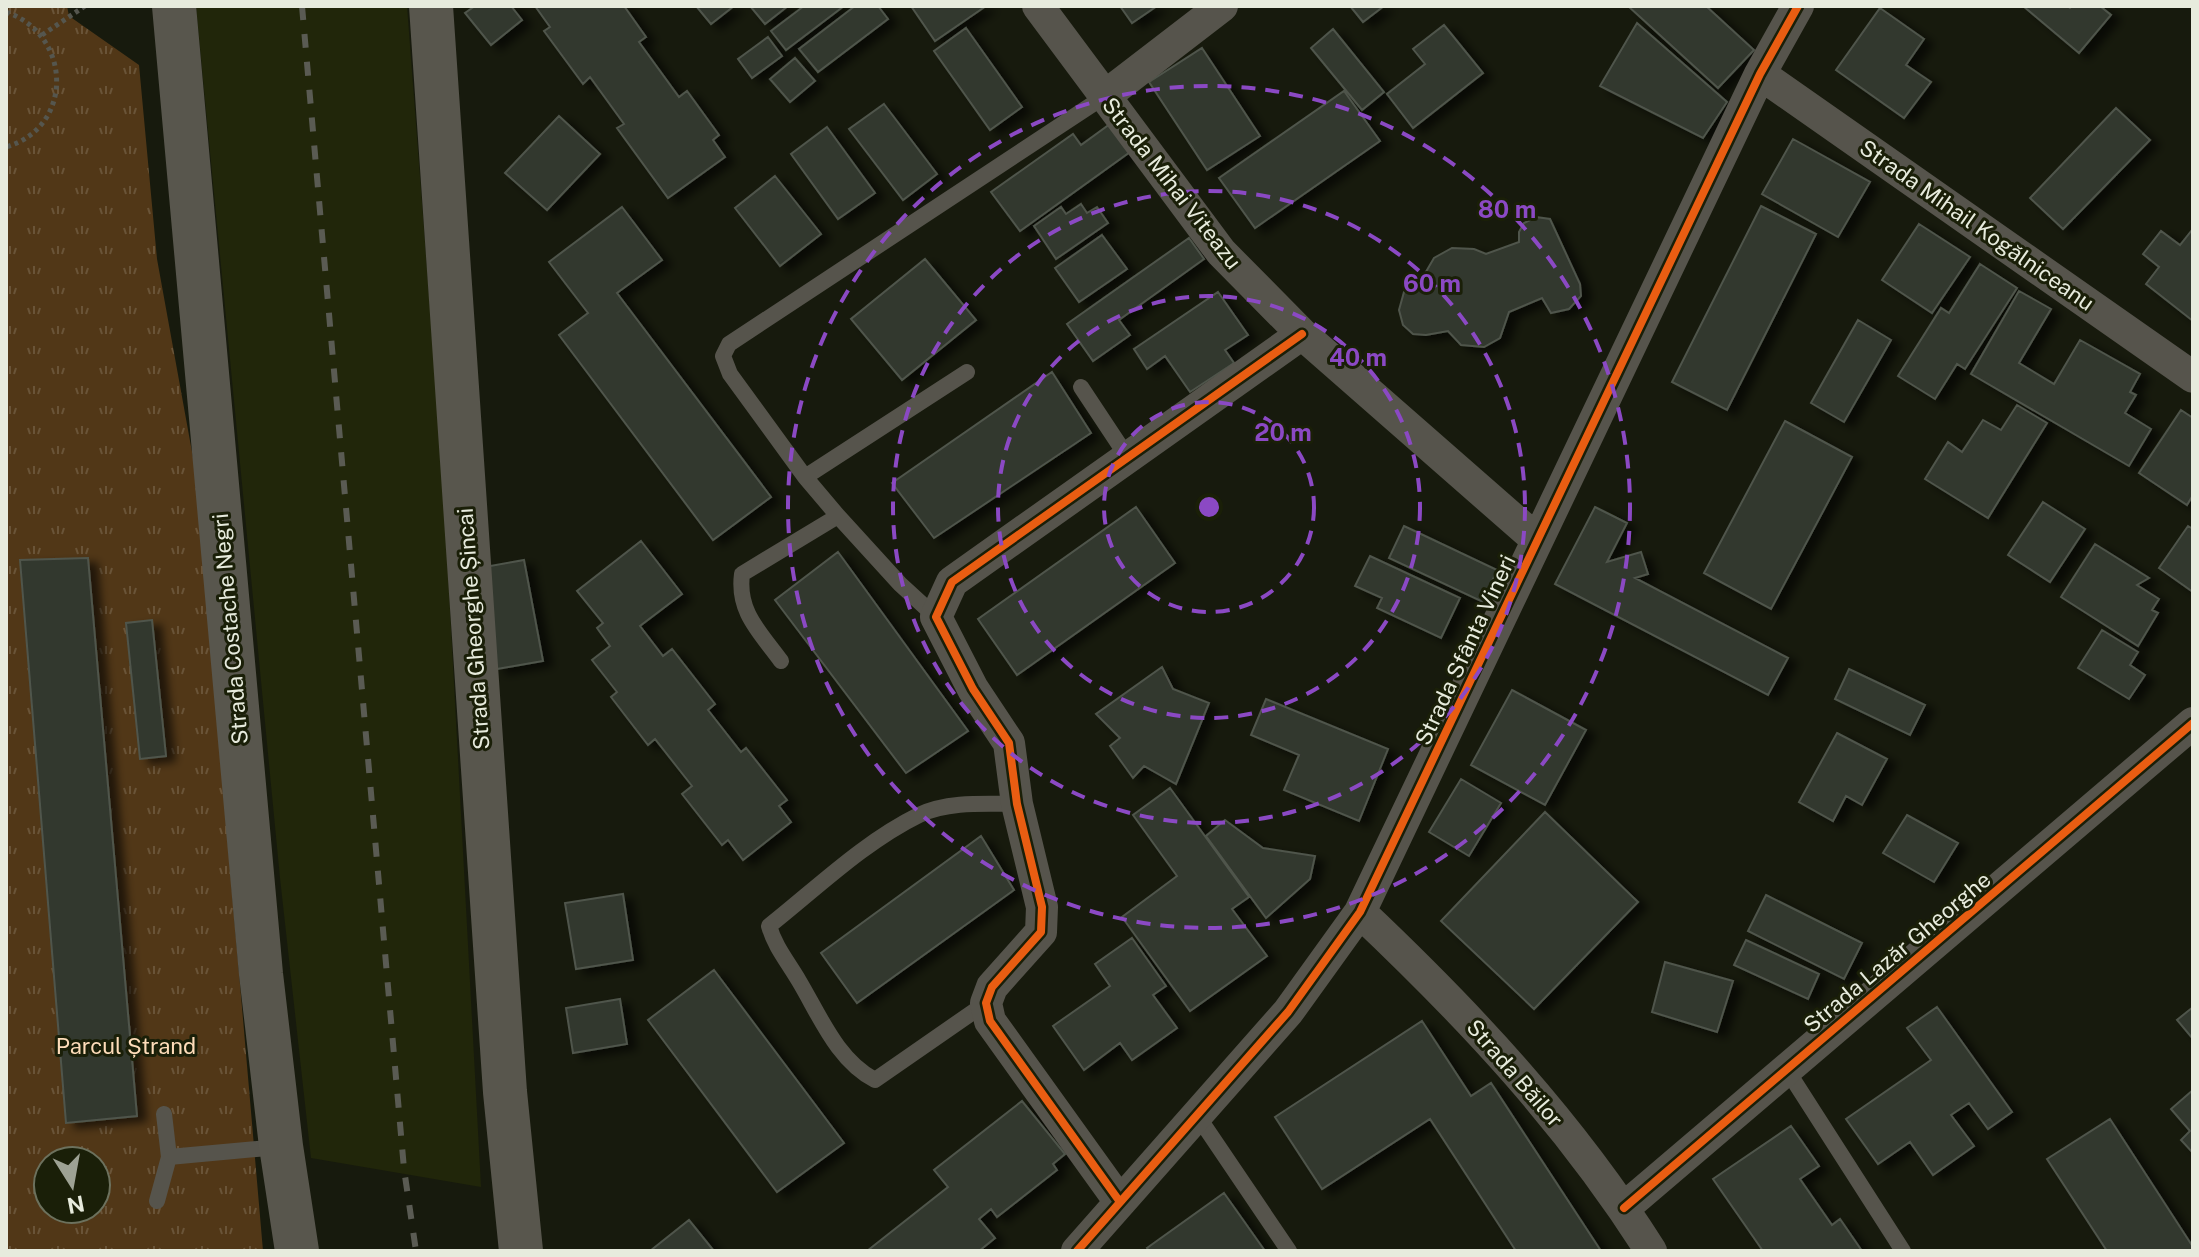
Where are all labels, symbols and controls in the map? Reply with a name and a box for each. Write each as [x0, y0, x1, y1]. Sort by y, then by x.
street label: Strada Mihai Viteazu [1097, 92, 1247, 274]
street label: Strada Mihail Kogălniceanu [1855, 134, 2099, 316]
text: 80 m [1478, 195, 1536, 223]
text: 60 m [1403, 269, 1461, 297]
text: 40 m [1329, 343, 1387, 371]
text: 20 m [1254, 418, 1312, 446]
centre of rings [1195, 493, 1223, 521]
street label: Strada Gheorghe Șincai [452, 507, 494, 751]
street label: Strada Costache Negri [207, 513, 253, 745]
street label: Strada Sfânta Vineri [1410, 551, 1520, 749]
street label: Strada Lazăr Gheorghe [1798, 866, 1996, 1038]
street label: Strada Băilor [1461, 1014, 1569, 1132]
park label: Parcul Ștrand [56, 1033, 196, 1059]
north arrow [32, 1145, 112, 1225]
text: N [65, 1190, 87, 1219]

